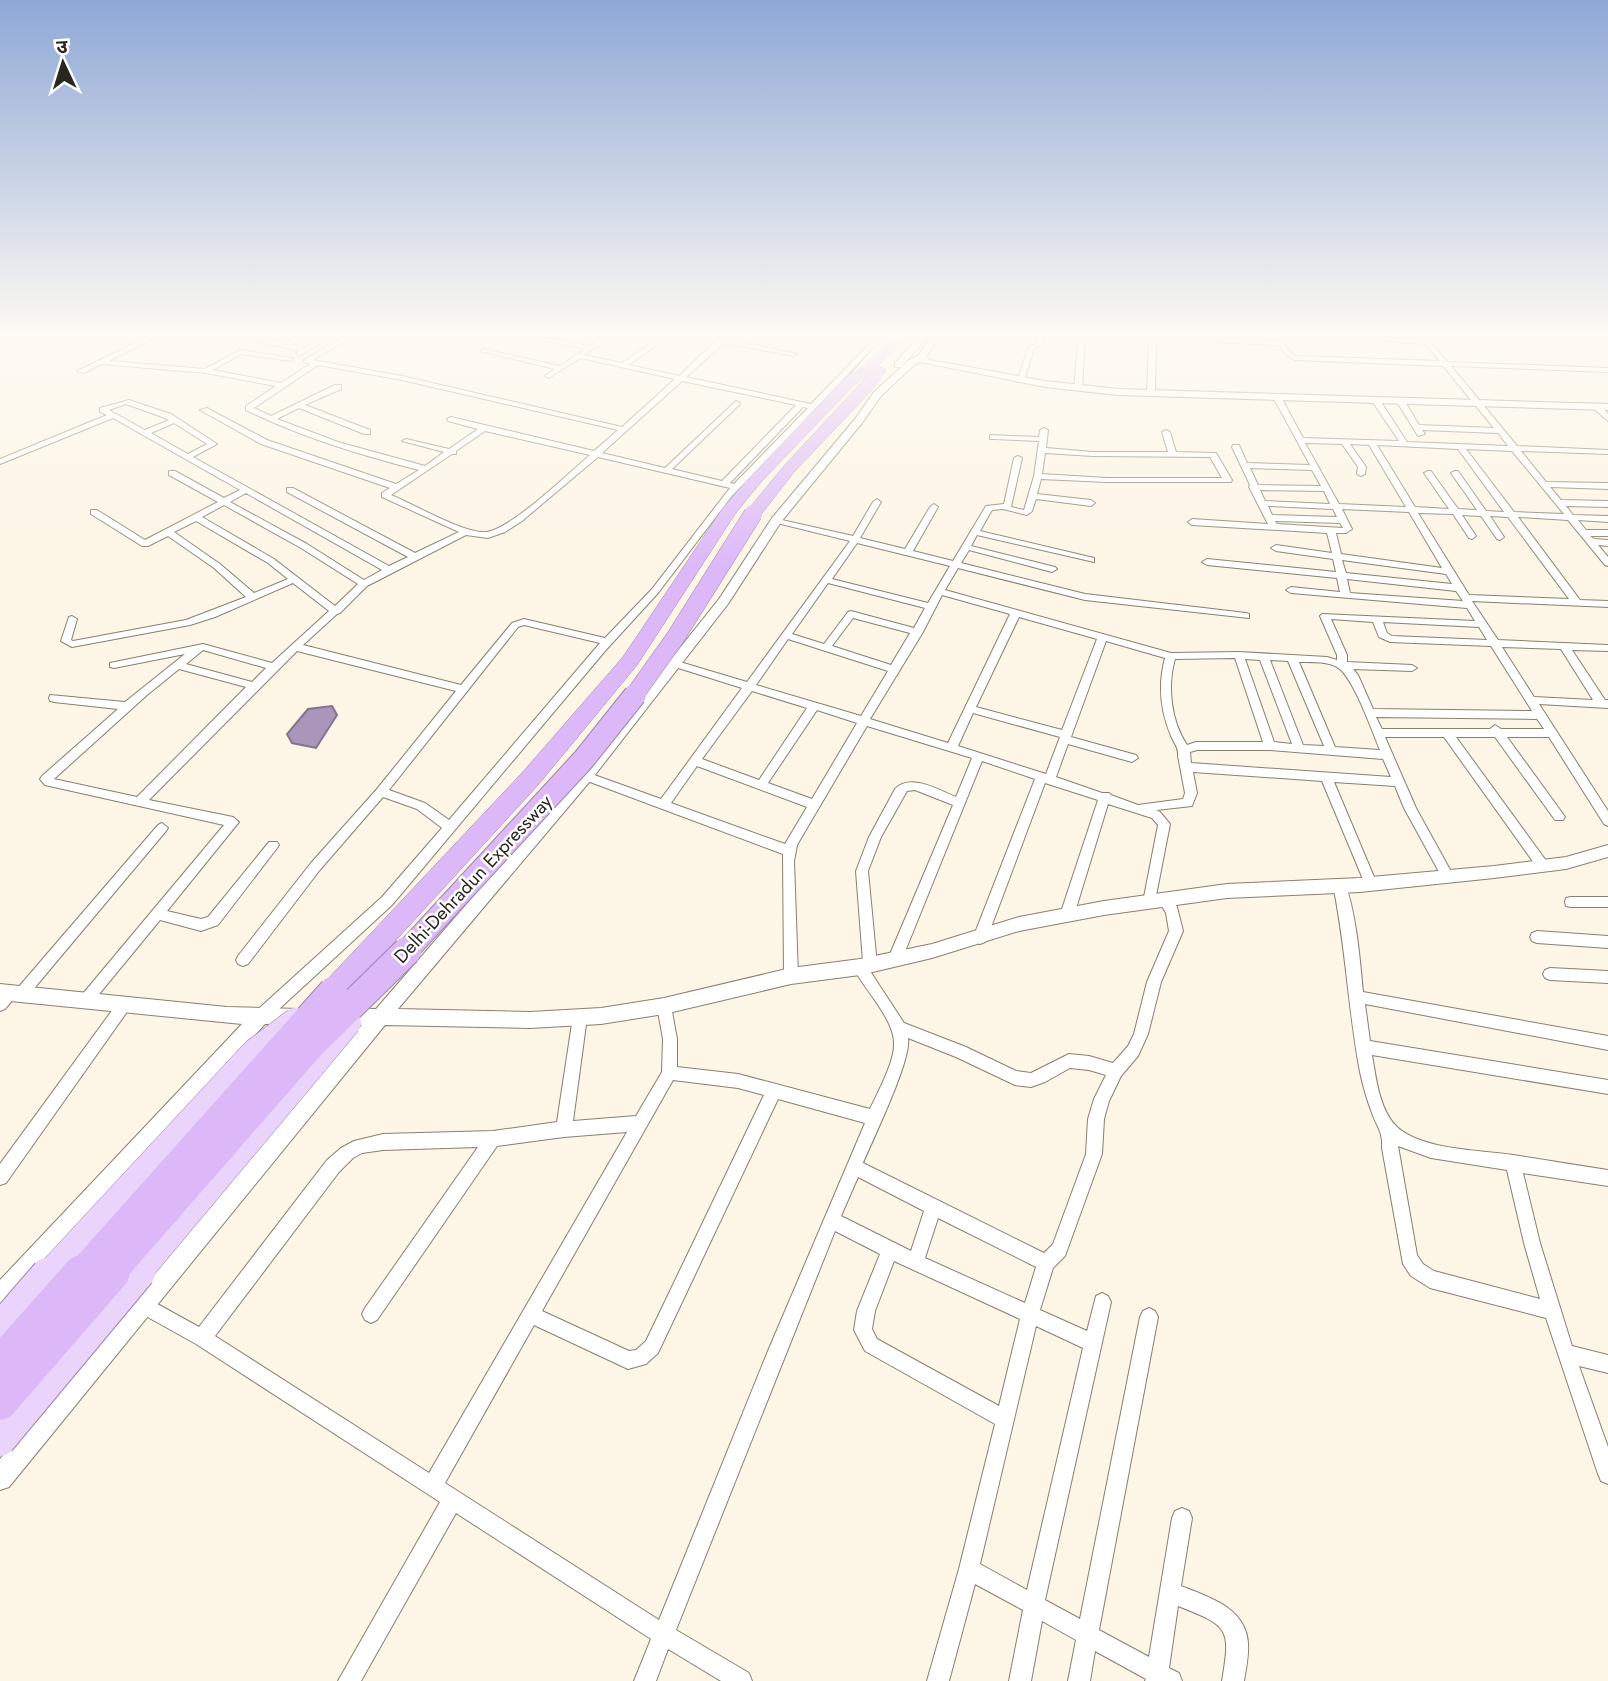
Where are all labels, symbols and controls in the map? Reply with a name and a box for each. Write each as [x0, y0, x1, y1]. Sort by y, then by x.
north arrow [28, 28, 98, 98]
text: उ [55, 33, 69, 60]
street label: Delhi-Dehradun Expressway [388, 788, 559, 969]

